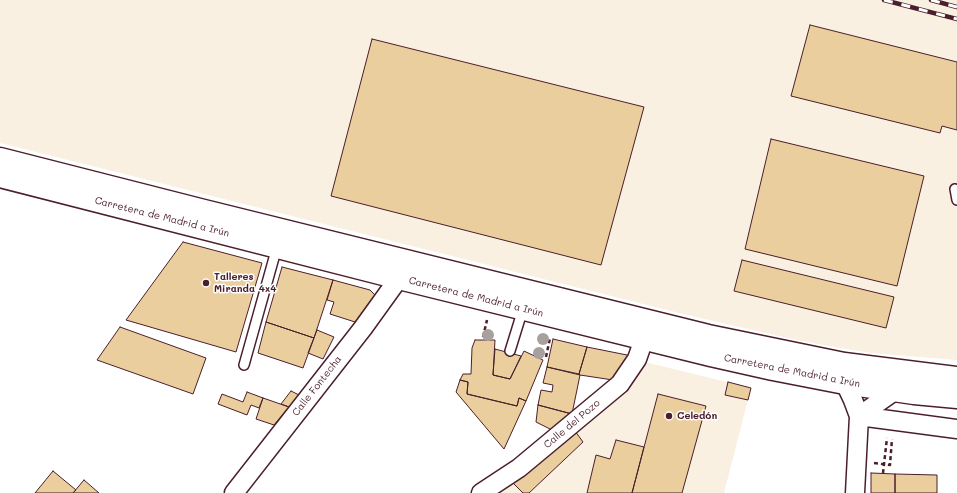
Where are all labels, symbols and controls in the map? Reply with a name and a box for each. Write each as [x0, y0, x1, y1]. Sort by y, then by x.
street label: Carretera de Madrid a Irún [93, 194, 231, 240]
place label: Talleres Miranda 4x4 [214, 271, 277, 294]
street label: Carretera de Madrid a Irún [407, 274, 545, 320]
marker: Talleres Miranda 4x4 [201, 278, 211, 288]
street label: Carretera de Madrid a Irún [723, 352, 861, 390]
street label: Calle Fontecha [290, 353, 344, 419]
street label: Calle del Pozo [542, 397, 602, 451]
place label: Celedón [677, 410, 717, 422]
marker: Celedón [664, 411, 674, 421]

